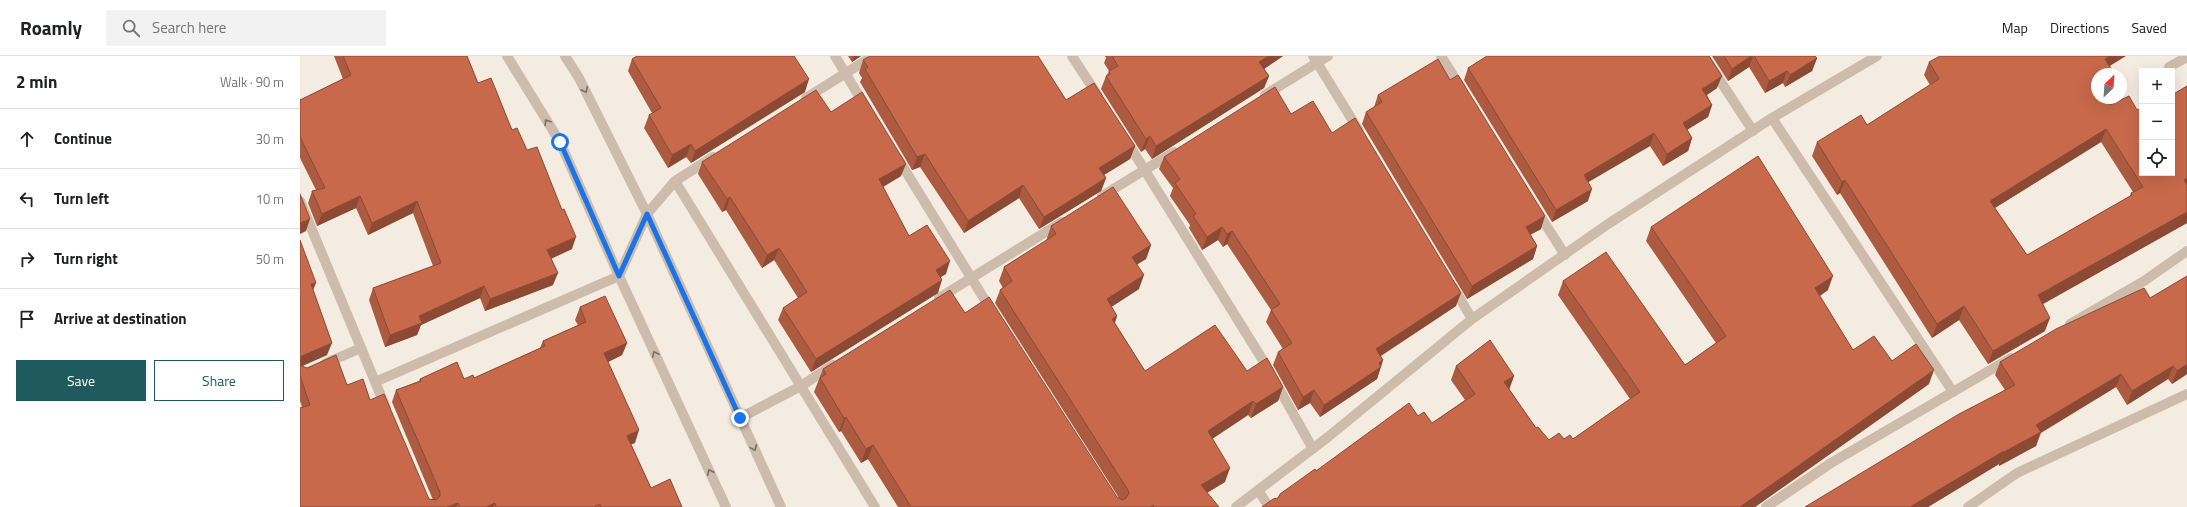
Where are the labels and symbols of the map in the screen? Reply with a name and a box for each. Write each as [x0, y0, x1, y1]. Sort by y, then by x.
north arrow [2091, 68, 2127, 104]
one-way arrow [580, 85, 588, 93]
one-way arrow [545, 119, 552, 126]
route start [551, 133, 569, 151]
one-way arrow [652, 350, 660, 358]
route end [731, 409, 749, 427]
one-way arrow [749, 443, 757, 451]
one-way arrow [707, 468, 715, 476]

